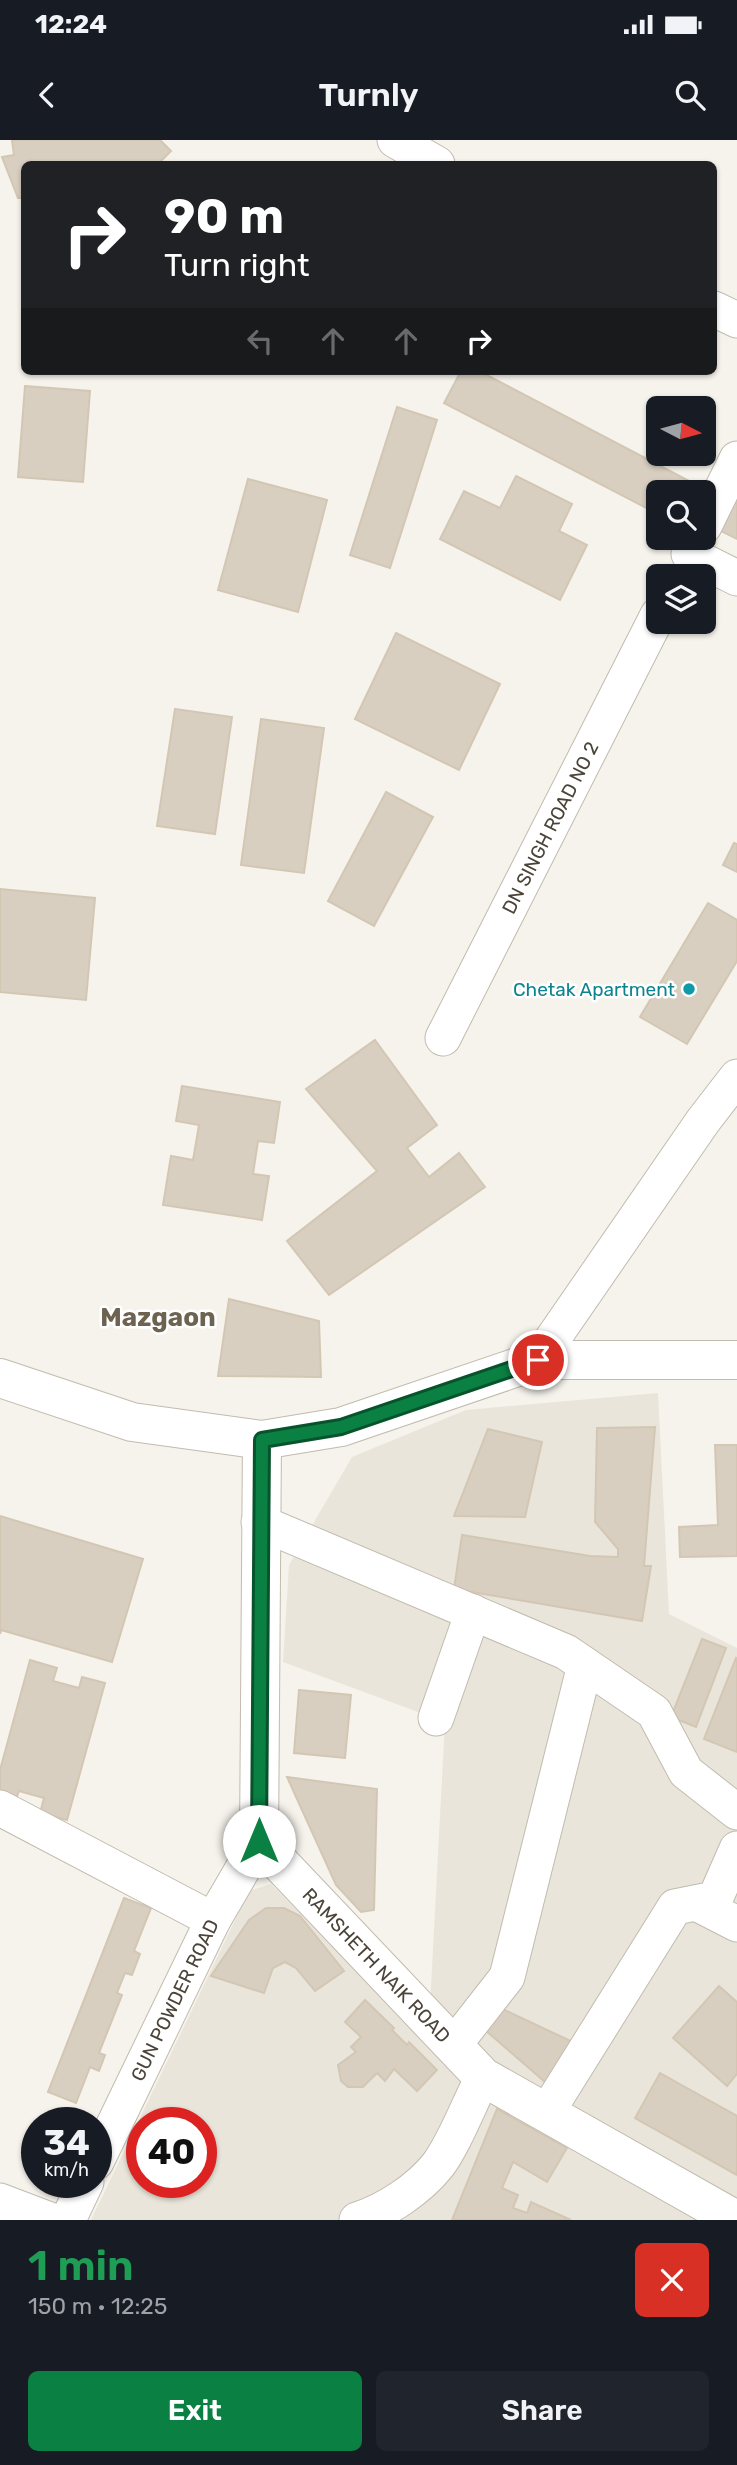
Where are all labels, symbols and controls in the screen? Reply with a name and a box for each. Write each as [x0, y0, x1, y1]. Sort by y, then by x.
text: 12:24 [35, 9, 107, 40]
icon: back [28, 76, 66, 114]
text: Turnly [319, 76, 418, 114]
icon: search [671, 76, 709, 114]
text: 90 m [164, 187, 284, 245]
icon: right [49, 189, 140, 280]
text: Turn right [164, 246, 309, 284]
icon: left [241, 322, 279, 360]
icon: ahead [314, 322, 352, 360]
icon: ahead [387, 322, 425, 360]
icon: right [460, 322, 498, 360]
north arrow [646, 396, 716, 466]
map controls [646, 396, 716, 634]
button: search [646, 480, 716, 550]
button: layers [646, 564, 716, 634]
street label: DN SINGH ROAD NO 2 [497, 738, 603, 917]
place label: Chetak Apartment [513, 978, 676, 1001]
marker: Chetak Apartment [681, 981, 697, 997]
district label: Mazgaon [100, 1302, 216, 1333]
pin [508, 1330, 568, 1390]
icon: arrive [519, 1341, 557, 1379]
position arrow [222, 1804, 296, 1878]
street label: RAMSHETH NAIK ROAD [298, 1883, 455, 2047]
street label: GUN POWDER ROAD [125, 1915, 223, 2085]
speed limit sign: 40 [126, 2107, 217, 2198]
text: 34 [43, 2122, 90, 2164]
text: km/h [44, 2159, 89, 2181]
text: 1 min [28, 2241, 134, 2291]
button: close [635, 2243, 709, 2317]
text: 150 m · 12:25 [28, 2292, 167, 2320]
button: Exit [28, 2371, 362, 2451]
button: Share [376, 2371, 709, 2451]

